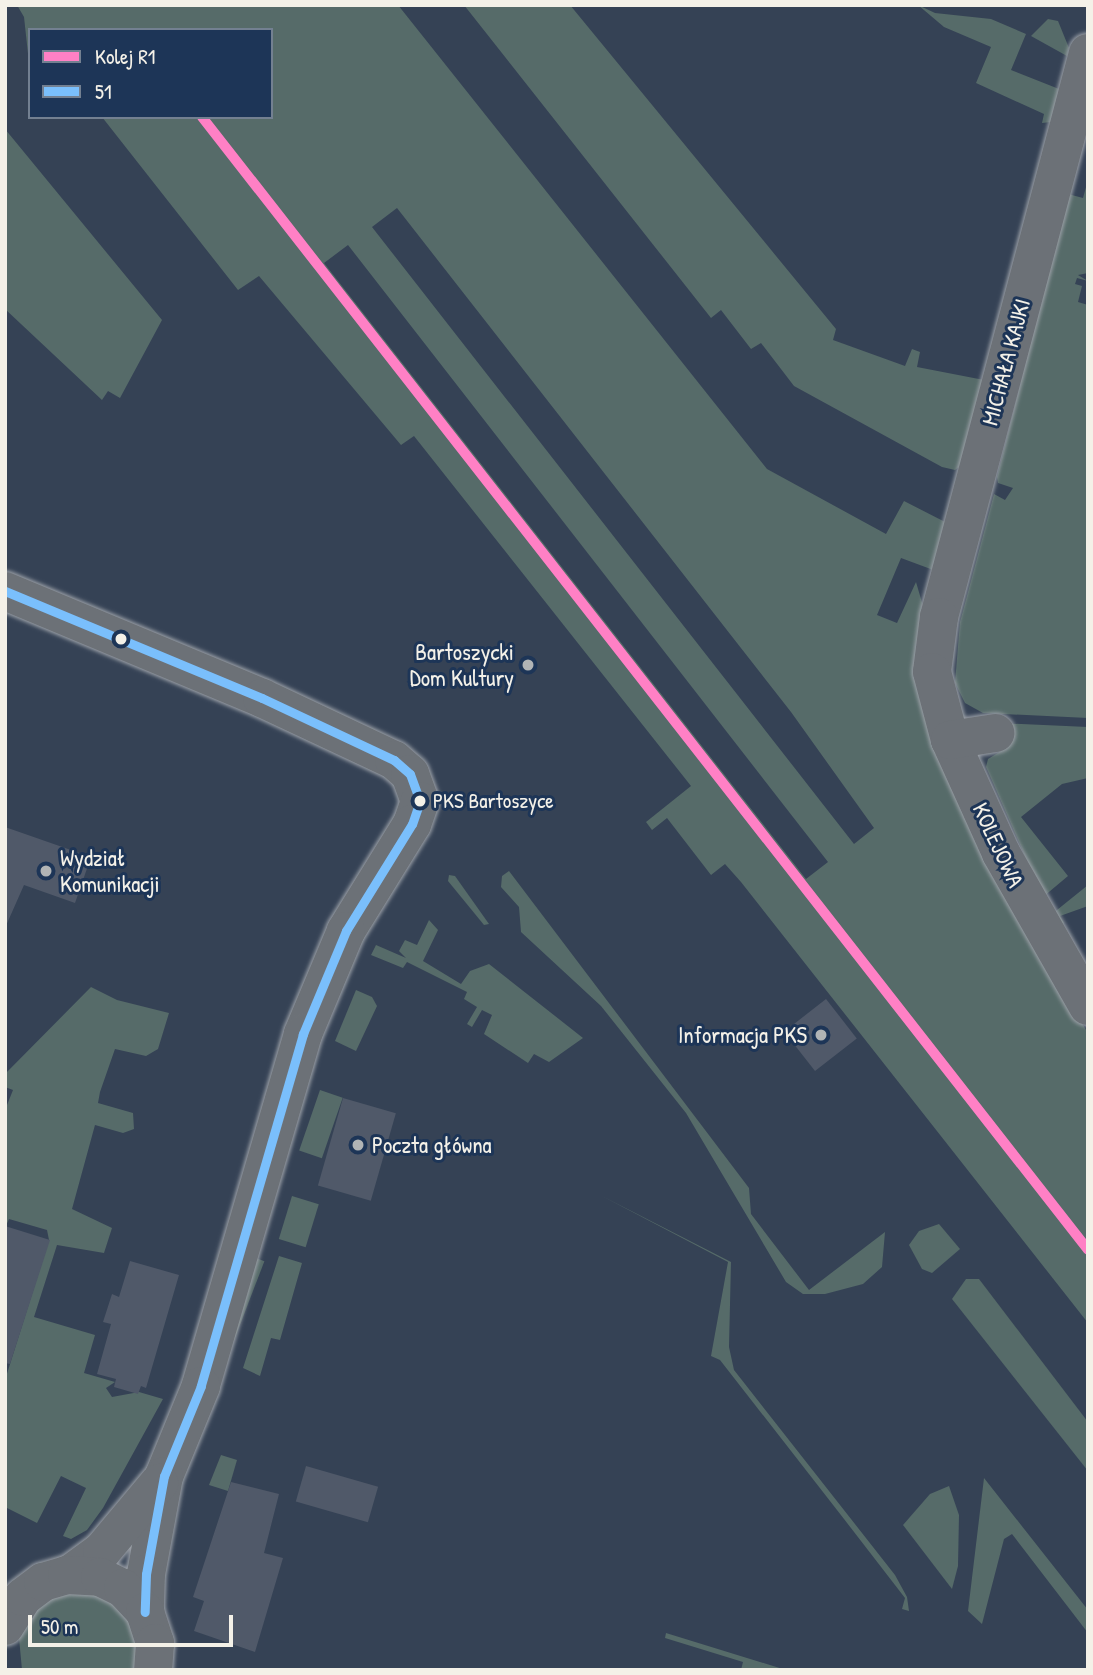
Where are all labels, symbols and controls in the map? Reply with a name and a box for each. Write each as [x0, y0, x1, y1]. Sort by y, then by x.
legend [28, 28, 273, 119]
text: Kolej R1 [95, 42, 155, 71]
text: 51 [95, 77, 112, 106]
street label: MICHAŁA KAJKI [976, 296, 1036, 428]
unlabelled marker [114, 632, 128, 646]
place label: Bartoszycki Dom Kultury [410, 638, 514, 692]
marker: Bartoszycki Dom Kultury [520, 657, 536, 673]
place label: PKS Bartoszyce [433, 788, 554, 814]
marker: PKS Bartoszyce [413, 794, 427, 808]
street label: KOLEJOWA [966, 798, 1030, 892]
place label: Wydział Komunikacji [60, 844, 160, 898]
marker: Wydział Komunikacji [38, 863, 54, 879]
place label: Informacja PKS [678, 1021, 807, 1049]
marker: Informacja PKS [813, 1027, 829, 1043]
place label: Poczta główna [372, 1131, 492, 1159]
marker: Poczta główna [350, 1137, 366, 1153]
scale bar [32, 1602, 236, 1646]
text: 50 m [41, 1612, 78, 1641]

